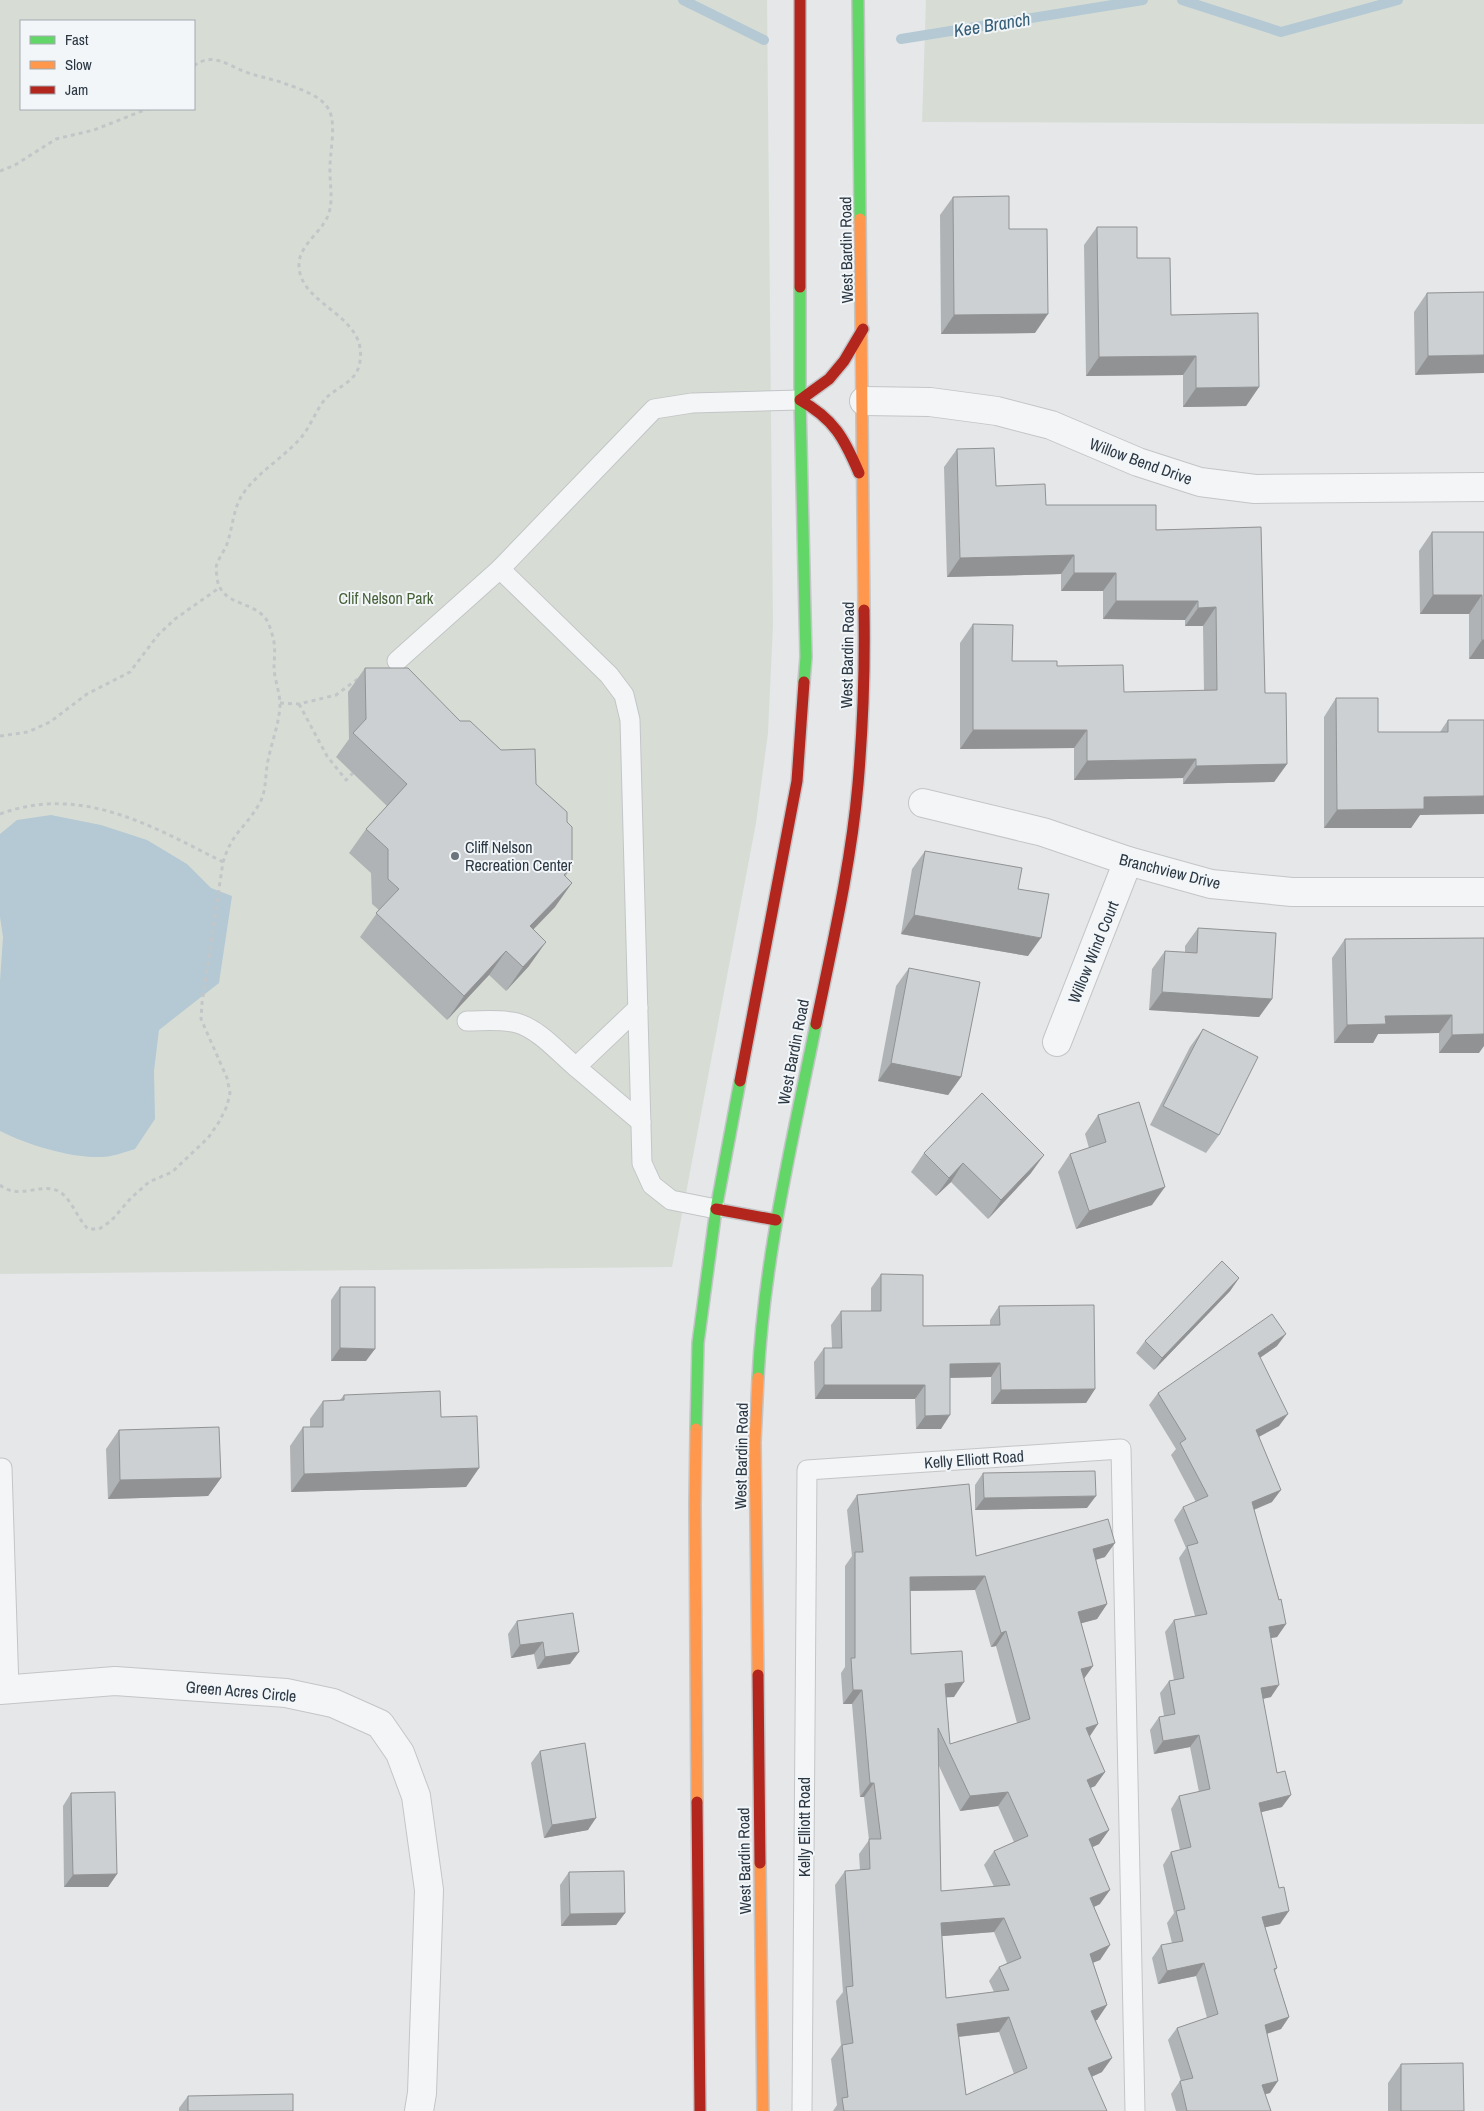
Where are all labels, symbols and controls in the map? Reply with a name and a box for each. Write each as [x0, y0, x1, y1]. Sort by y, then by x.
water label: Kee Branch [952, 6, 1032, 43]
legend [20, 20, 195, 110]
text: Fast [65, 29, 89, 50]
text: Slow [65, 54, 92, 75]
text: Jam [65, 79, 88, 100]
street label: West Bardin Road [834, 196, 858, 304]
street label: Willow Bend Drive [1087, 432, 1195, 490]
park label: Clif Nelson Park [339, 587, 434, 609]
street label: West Bardin Road [835, 601, 859, 709]
place label: Cliff Nelson Recreation Center [465, 836, 573, 876]
street label: Branchview Drive [1117, 848, 1223, 894]
marker: Cliff Nelson Recreation Center [449, 850, 461, 862]
street label: Willow Wind Court [1062, 897, 1124, 1006]
street label: West Bardin Road [772, 997, 814, 1107]
street label: West Bardin Road [729, 1402, 753, 1510]
street label: Kelly Elliott Road [923, 1445, 1025, 1473]
street label: Green Acres Circle [185, 1675, 297, 1707]
street label: Kelly Elliott Road [793, 1777, 815, 1877]
street label: West Bardin Road [732, 1807, 756, 1915]

